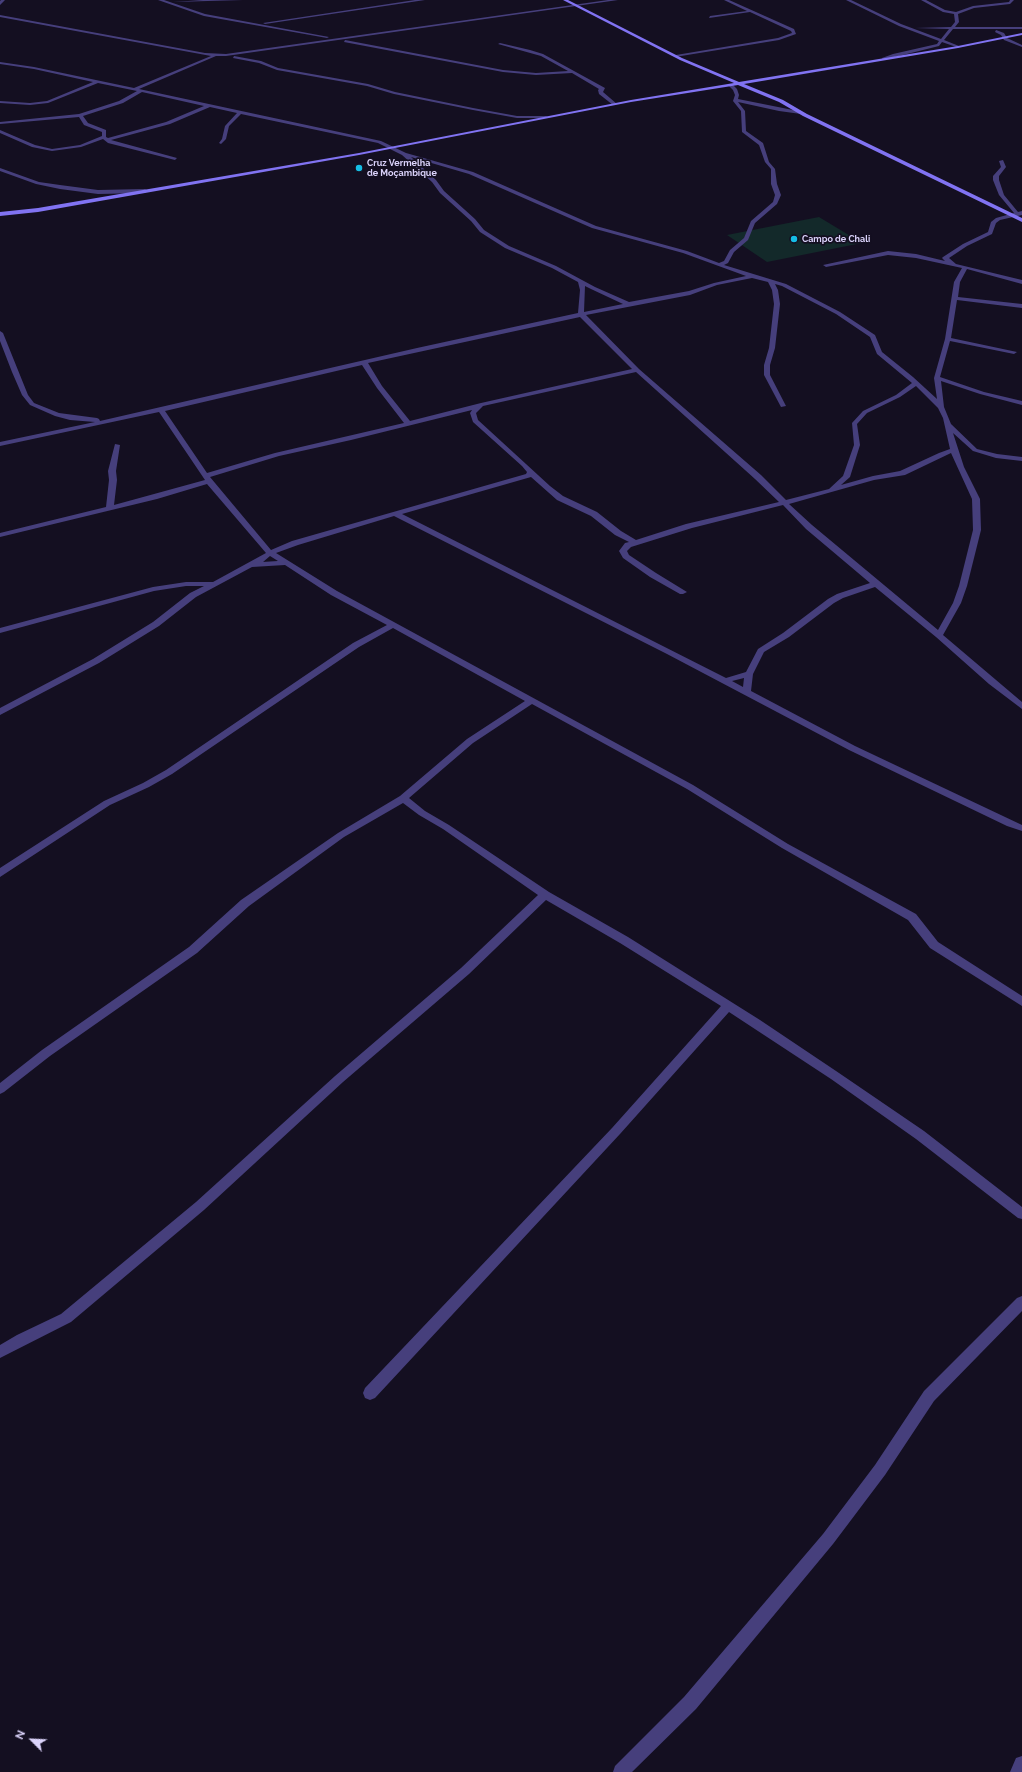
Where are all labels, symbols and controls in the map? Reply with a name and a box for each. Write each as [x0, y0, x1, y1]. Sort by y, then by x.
place label: Cruz Vermelha de Moçambique [367, 158, 437, 179]
marker: Cruz Vermelha de Moçambique [354, 163, 364, 173]
marker: Campo de Chali [789, 234, 799, 244]
place label: Campo de Chali [802, 234, 870, 244]
north arrow [12, 1720, 52, 1760]
text: N [13, 1728, 28, 1741]

